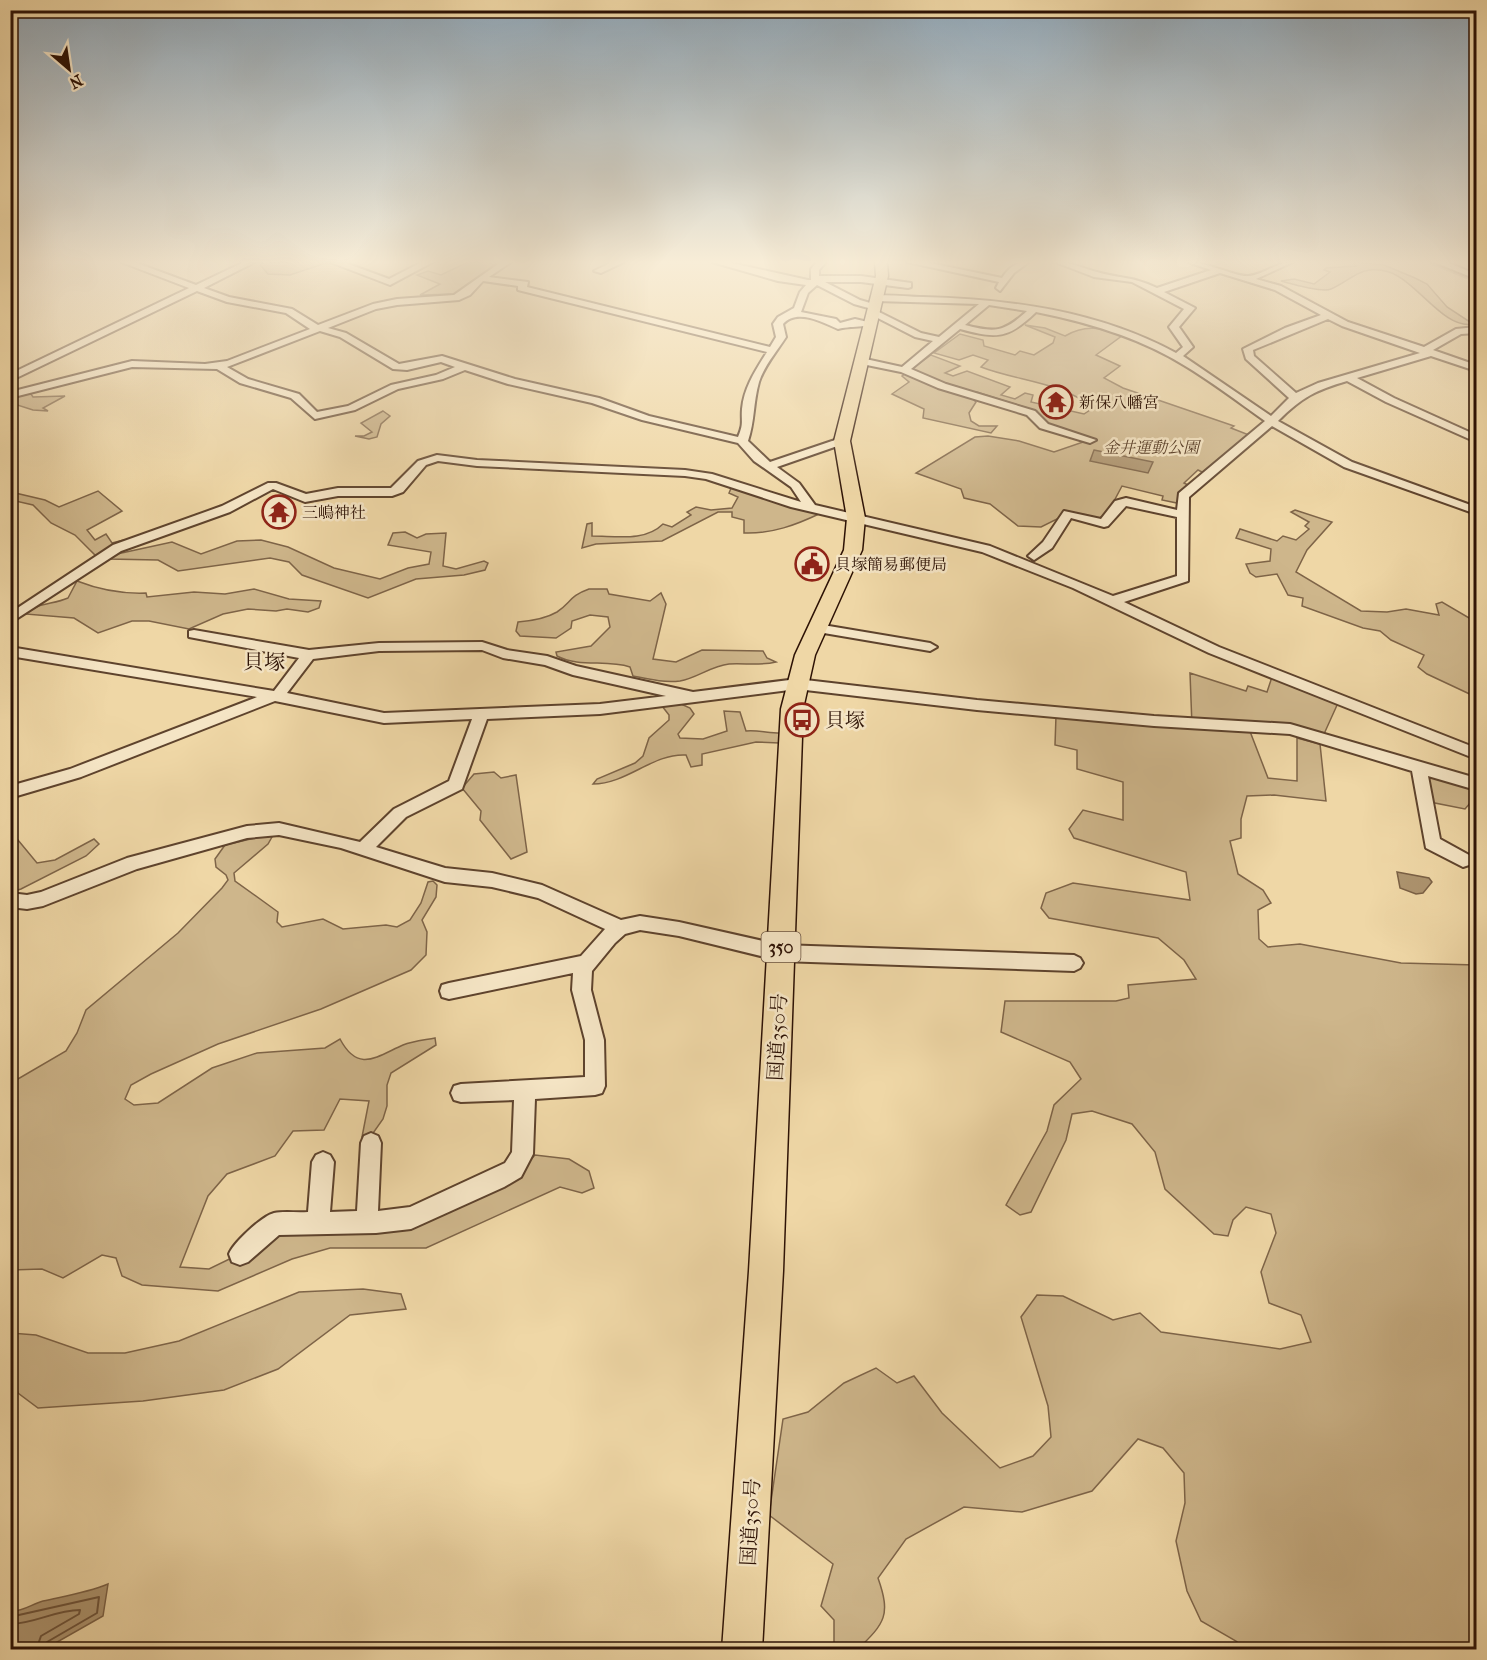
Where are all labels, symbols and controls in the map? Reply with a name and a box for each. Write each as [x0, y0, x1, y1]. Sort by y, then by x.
north arrow [39, 39, 99, 99]
text: N [65, 70, 86, 93]
temple icon: 新保八幡宮 [1038, 384, 1074, 420]
place label: 新保八幡宮 [1079, 393, 1159, 412]
park label: 金井運動公園 [1103, 438, 1202, 457]
temple icon: 三嶋神社 [261, 494, 297, 530]
place label: 三嶋神社 [302, 503, 366, 522]
public building icon: 貝塚簡易郵便局 [794, 546, 830, 582]
place label: 貝塚簡易郵便局 [835, 555, 947, 574]
district label: 貝塚 [243, 650, 285, 674]
bus stop icon: 貝塚 [784, 702, 820, 738]
place label: 貝塚 [825, 709, 865, 732]
road number: 350 [762, 932, 800, 962]
street label: 国道350号 [764, 993, 791, 1081]
street label: 国道350号 [737, 1478, 764, 1566]

